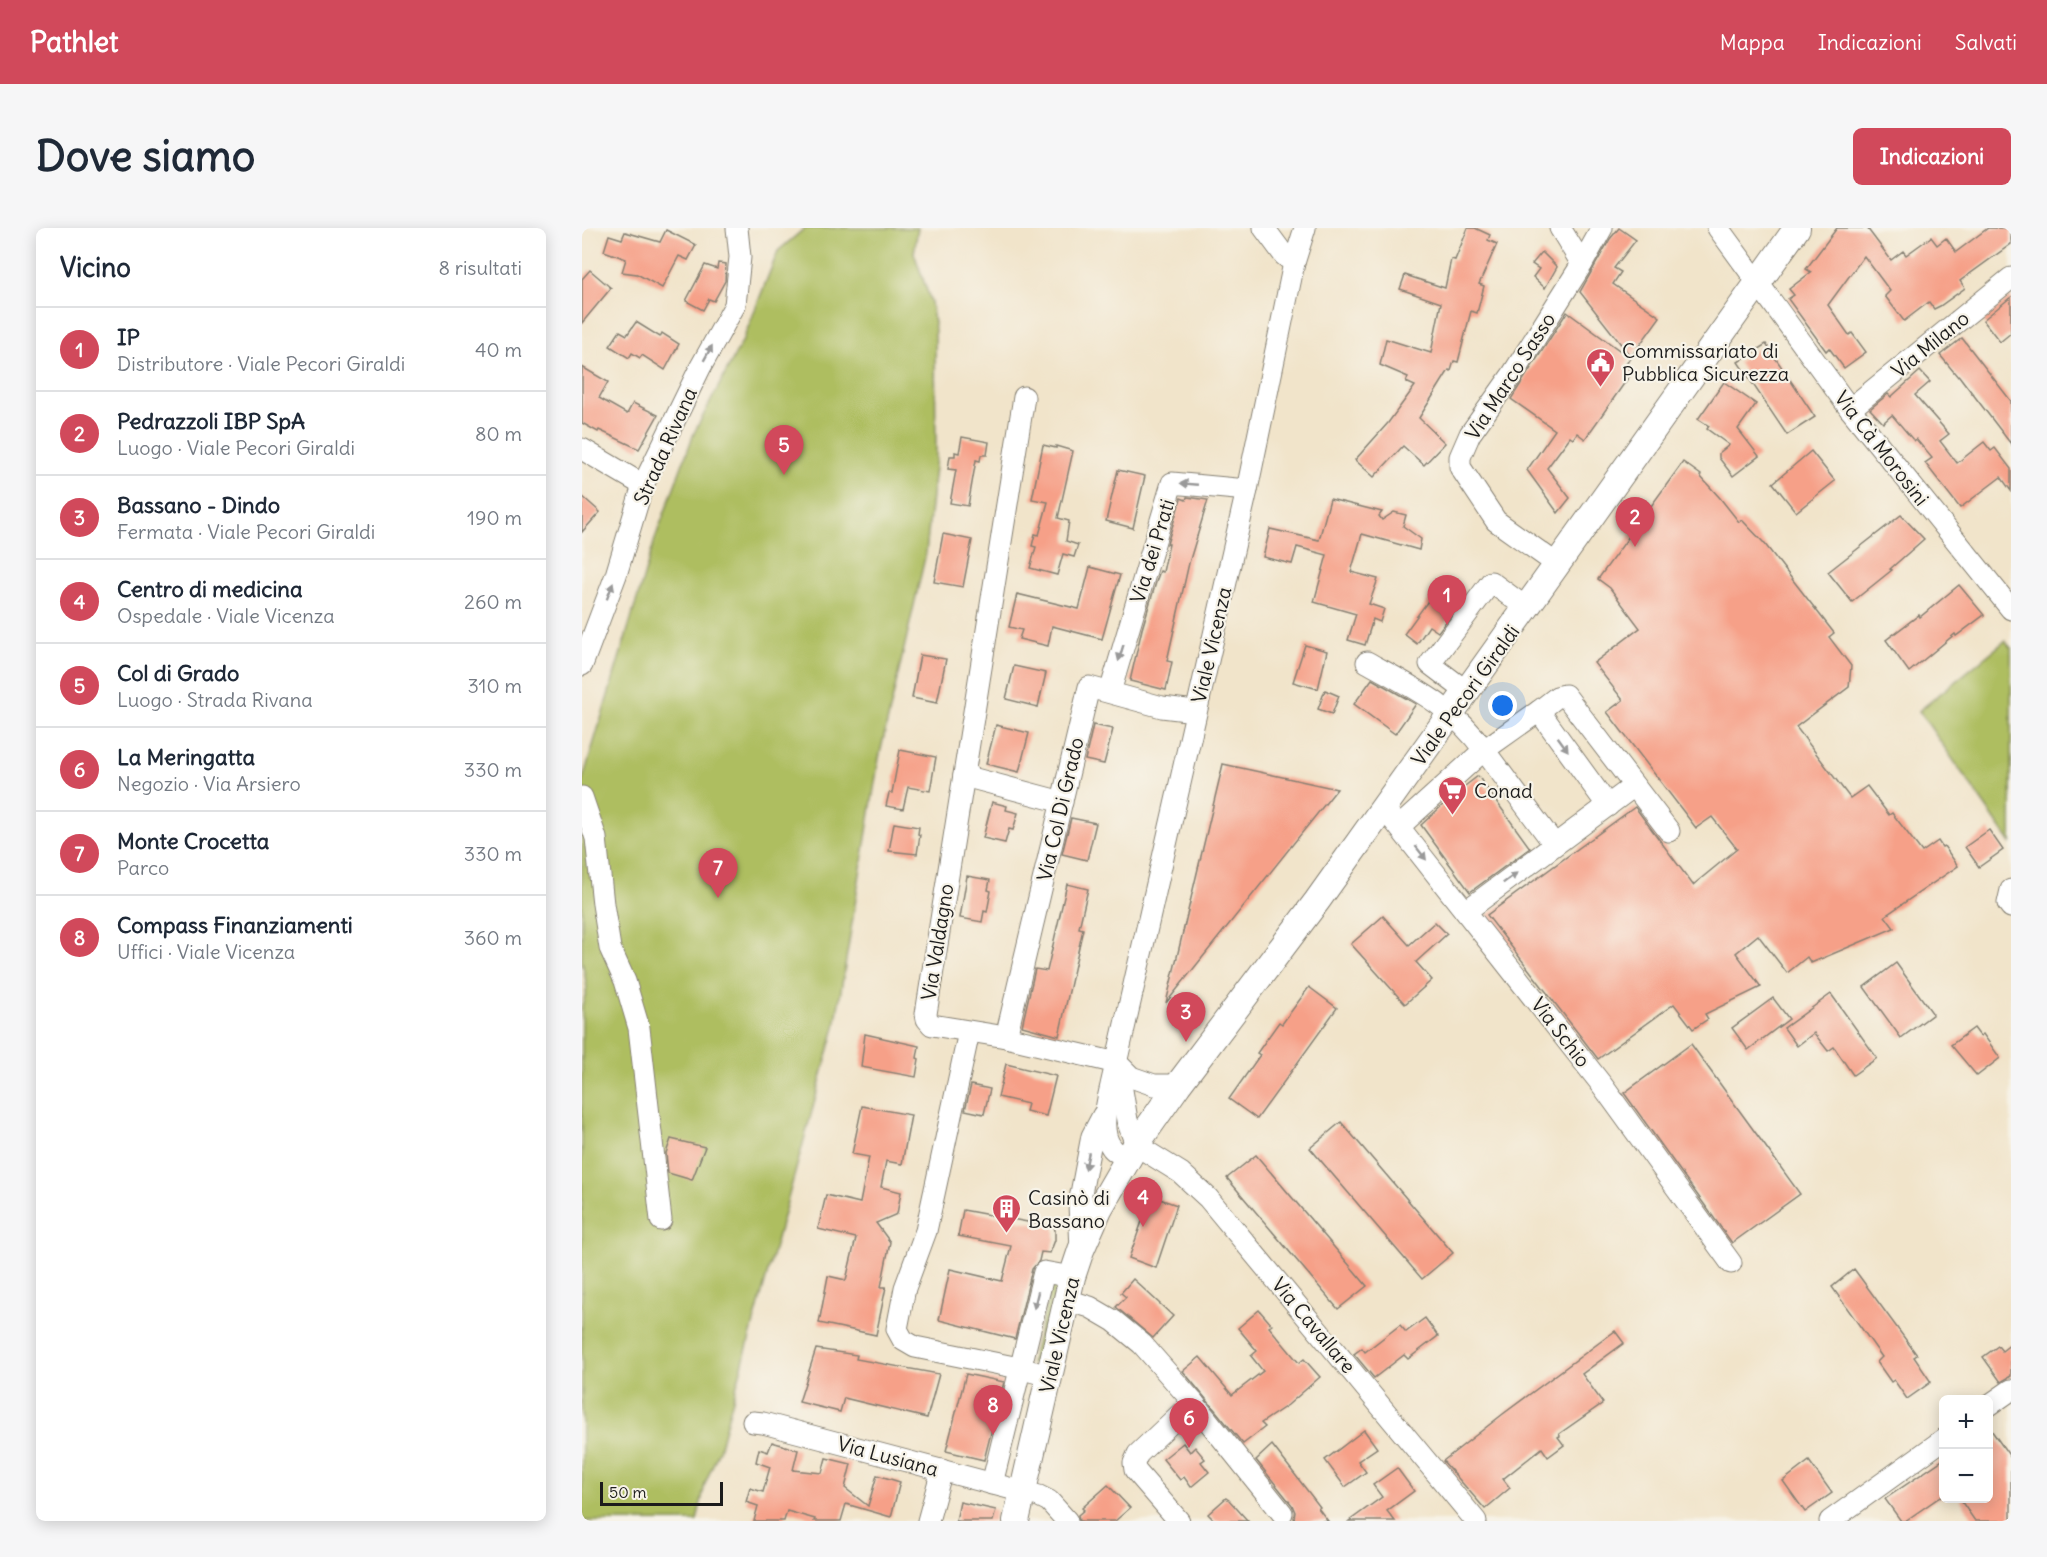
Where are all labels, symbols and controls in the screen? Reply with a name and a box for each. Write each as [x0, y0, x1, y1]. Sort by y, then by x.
text: Pathlet [30, 24, 119, 60]
text: Mappa [1720, 29, 1785, 56]
text: Indicazioni [1818, 29, 1922, 56]
text: Salvati [1955, 29, 2017, 56]
button: Indicazioni [1853, 128, 2011, 185]
text: Dove siamo [36, 130, 255, 182]
text: Vicino [60, 251, 131, 284]
text: 8 risultati [438, 255, 522, 280]
street label: Via Milano [1886, 305, 1974, 383]
street label: Via Marco Sasso [1460, 308, 1560, 444]
text: IP [117, 323, 140, 351]
text: 1 [76, 337, 83, 362]
text: 40 m [475, 337, 522, 362]
place label: Commissariato di Pubblica Sicurezza [1622, 338, 1789, 386]
one-way arrow [703, 344, 713, 361]
public building icon: Commissariato di Pubblica Sicurezza [1585, 346, 1617, 388]
text: Distributore · Viale Pecori Giraldi [117, 351, 405, 376]
street label: Strada Rivana [628, 383, 702, 509]
street label: Via Cà Morosini [1830, 386, 1934, 510]
text: Pedrazzoli IBP SpA [117, 407, 305, 435]
text: 2 [74, 421, 85, 446]
text: 80 m [475, 421, 522, 446]
pin: 5 [764, 426, 804, 475]
text: Luogo · Viale Pecori Giraldi [117, 435, 355, 460]
one-way arrow [1180, 479, 1199, 489]
text: Bassano - Dindo [117, 491, 280, 519]
street label: Via dei Prati [1124, 496, 1180, 606]
pin: 2 [1616, 498, 1654, 547]
text: 3 [74, 505, 85, 530]
text: 190 m [467, 505, 522, 530]
text: Fermata · Viale Pecori Giraldi [117, 519, 375, 544]
text: Centro di medicina [117, 575, 303, 603]
pin: 1 [1428, 576, 1466, 625]
one-way arrow [606, 582, 615, 600]
street label: Viale Vicenza [1186, 584, 1236, 706]
text: 4 [74, 589, 85, 614]
text: 260 m [464, 589, 522, 614]
text: Ospedale · Viale Vicenza [117, 603, 335, 628]
street label: Viale Pecori Giraldi [1405, 620, 1525, 770]
one-way arrow [1116, 644, 1125, 662]
text: Col di Grado [117, 659, 239, 687]
text: 5 [74, 673, 85, 698]
text: 310 m [467, 673, 522, 698]
text: Luogo · Strada Rivana [117, 687, 313, 712]
your location [1488, 691, 1517, 720]
street label: Via Col Di Grado [1031, 735, 1089, 883]
one-way arrow [1557, 736, 1569, 752]
text: La Meringatta [117, 743, 255, 771]
text: 6 [74, 757, 85, 782]
text: 330 m [464, 757, 522, 782]
text: Negozio · Via Arsiero [117, 771, 301, 796]
supermarket icon: Conad [1437, 774, 1469, 816]
place label: Conad [1474, 778, 1533, 803]
text: Monte Crocetta [117, 827, 269, 855]
text: 7 [75, 841, 84, 866]
text: 330 m [464, 841, 522, 866]
one-way arrow [1414, 845, 1427, 861]
pin: 7 [698, 848, 738, 898]
text: Parco [117, 855, 169, 880]
one-way arrow [1502, 871, 1518, 884]
street label: Via Valdagno [915, 882, 959, 1002]
text: Compass Finanziamenti [117, 911, 353, 939]
text: 8 [74, 925, 85, 950]
text: 360 m [464, 925, 522, 950]
text: Uffici · Viale Vicenza [117, 939, 295, 964]
pin: 3 [1166, 992, 1206, 1042]
street label: Via Schio [1526, 992, 1596, 1072]
one-way arrow [1082, 1152, 1092, 1170]
pin: 4 [1124, 1178, 1162, 1227]
place label: Casinò di Bassano [1028, 1185, 1110, 1233]
building icon: Casinò di Bassano [991, 1192, 1023, 1234]
street label: Via Cavallare [1267, 1272, 1361, 1378]
street label: Viale Vicenza [1034, 1274, 1084, 1396]
one-way arrow [1031, 1291, 1041, 1309]
pin: 8 [974, 1386, 1012, 1435]
map controls [1939, 1395, 1993, 1503]
button: + [1939, 1395, 1993, 1449]
pin: 6 [1170, 1398, 1208, 1448]
street label: Via Lusiana [835, 1431, 941, 1481]
button: − [1939, 1449, 1993, 1503]
scale bar [600, 1479, 723, 1506]
text: 50 m [609, 1482, 647, 1502]

